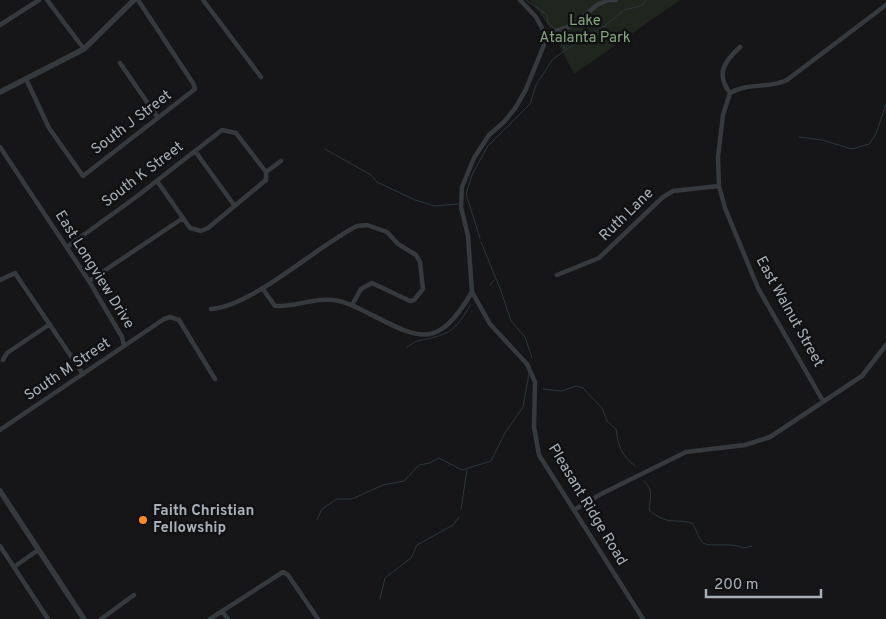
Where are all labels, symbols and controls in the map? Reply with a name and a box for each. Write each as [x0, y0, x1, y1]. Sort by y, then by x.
park label: Lake Atalanta Park [539, 12, 631, 48]
street label: South J Street [88, 87, 176, 159]
street label: South K Street [98, 138, 188, 212]
street label: Ruth Lane [596, 184, 658, 246]
street label: East Longview Drive [50, 207, 138, 333]
street label: East Walnut Street [751, 253, 827, 371]
street label: South M Street [21, 334, 115, 406]
street label: Pleasant Ridge Road [543, 441, 631, 569]
place label: Faith Christian Fellowship [153, 502, 254, 538]
marker: Faith Christian Fellowship [137, 514, 149, 526]
scale bar [706, 566, 821, 598]
text: 200 m [714, 576, 759, 595]

